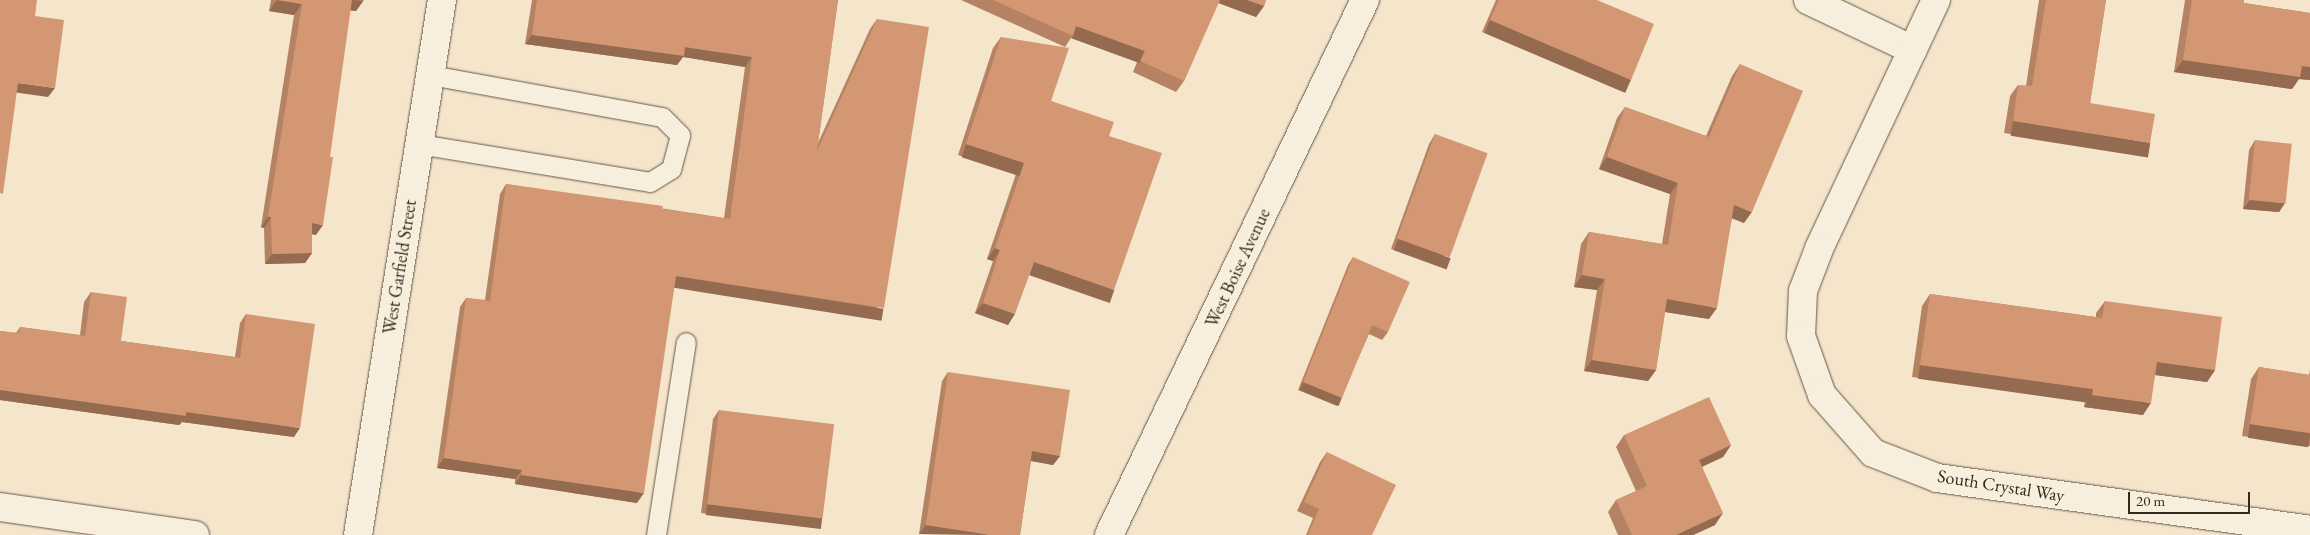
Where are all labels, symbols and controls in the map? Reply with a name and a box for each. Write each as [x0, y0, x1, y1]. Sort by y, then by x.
street label: West Garfield Street [379, 198, 421, 336]
street label: West Boise Avenue [1201, 205, 1275, 331]
street label: South Crystal Way [1936, 465, 2066, 507]
scale bar [2130, 482, 2252, 514]
text: 20 m [2136, 491, 2165, 510]

